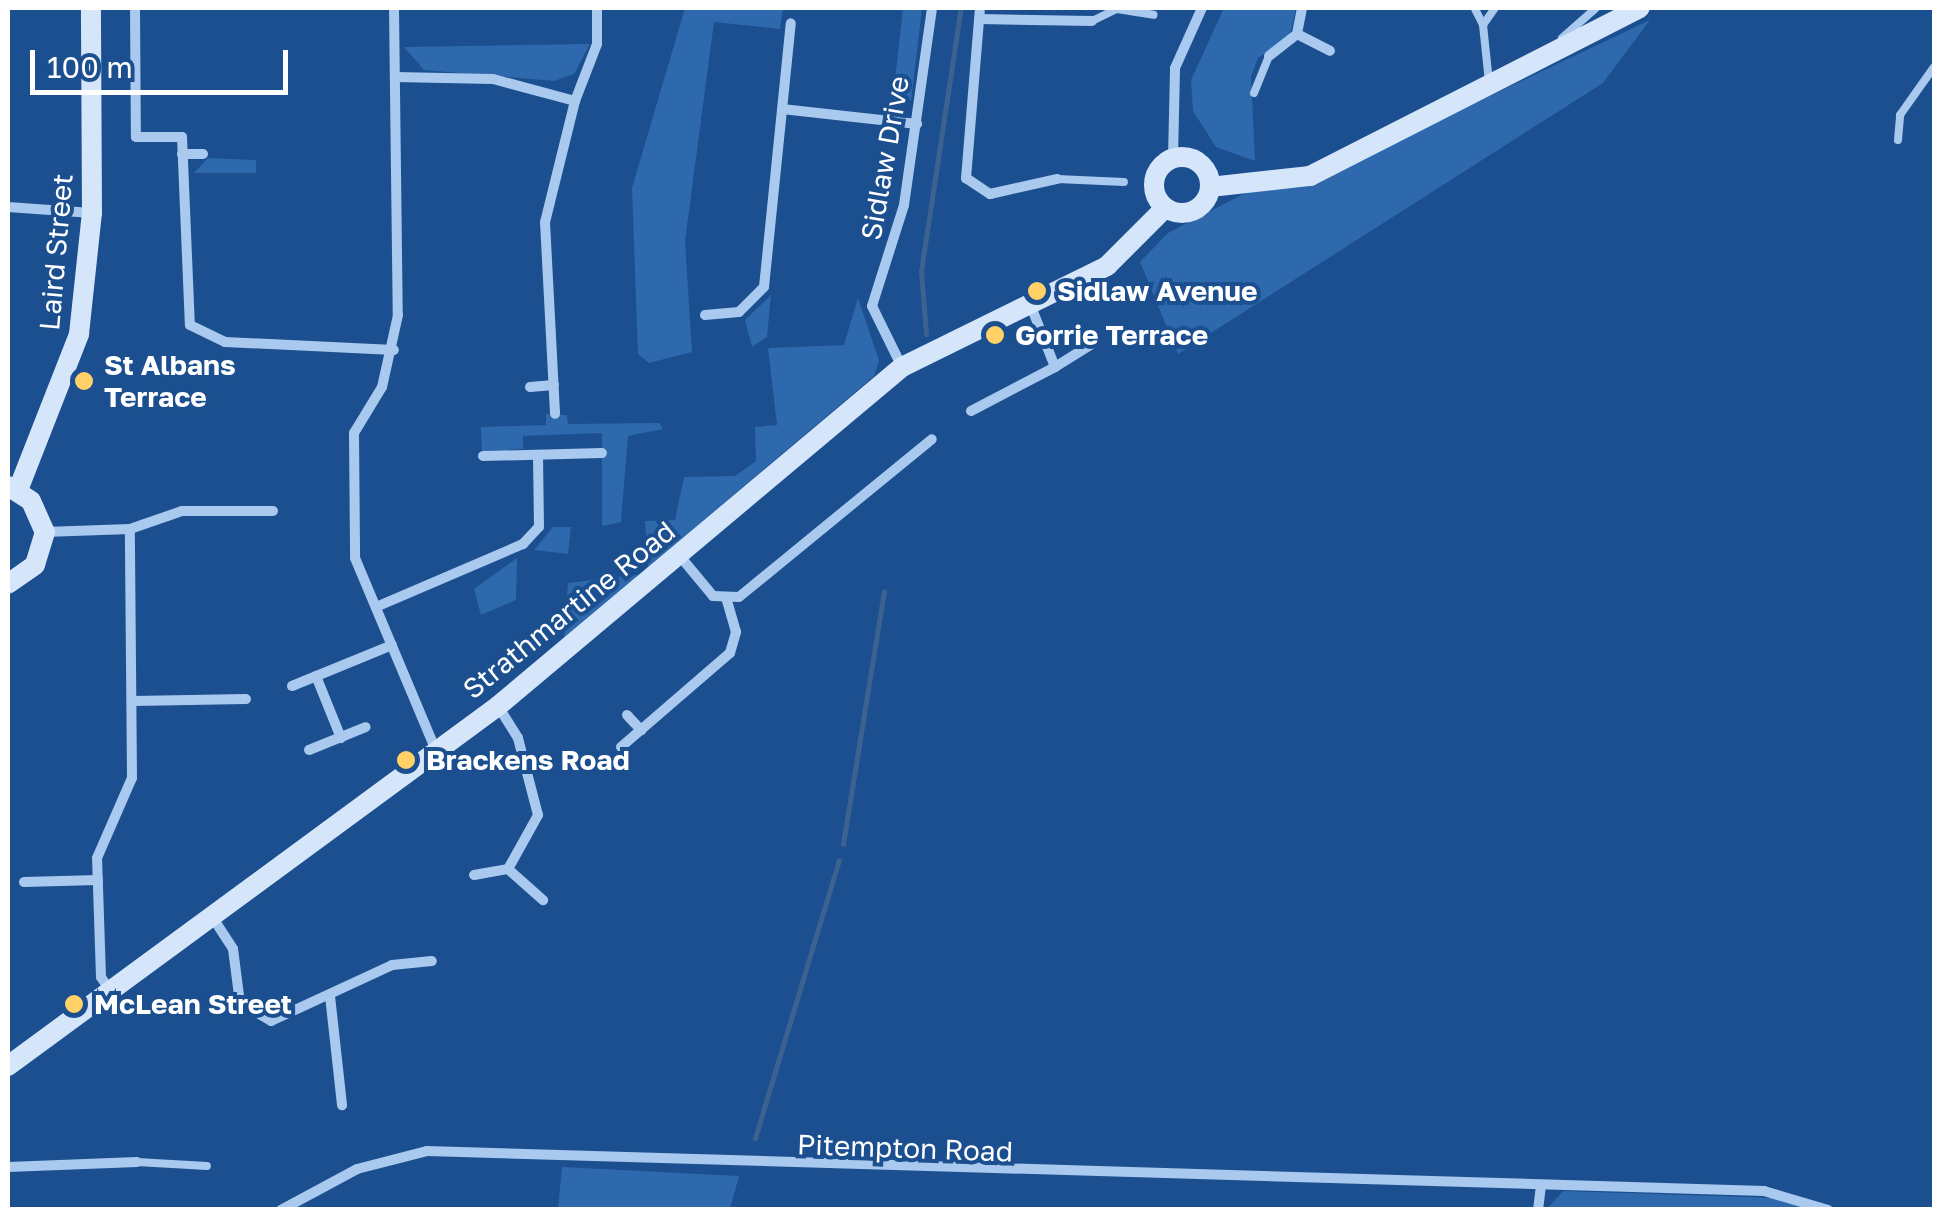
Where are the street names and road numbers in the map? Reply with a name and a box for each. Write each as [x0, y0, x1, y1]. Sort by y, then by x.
street label: Sidlaw Drive [854, 73, 916, 243]
street label: Laird Street [32, 172, 80, 332]
street label: Strathmartine Road [456, 514, 682, 706]
street label: Pitempton Road [796, 1127, 1014, 1169]

